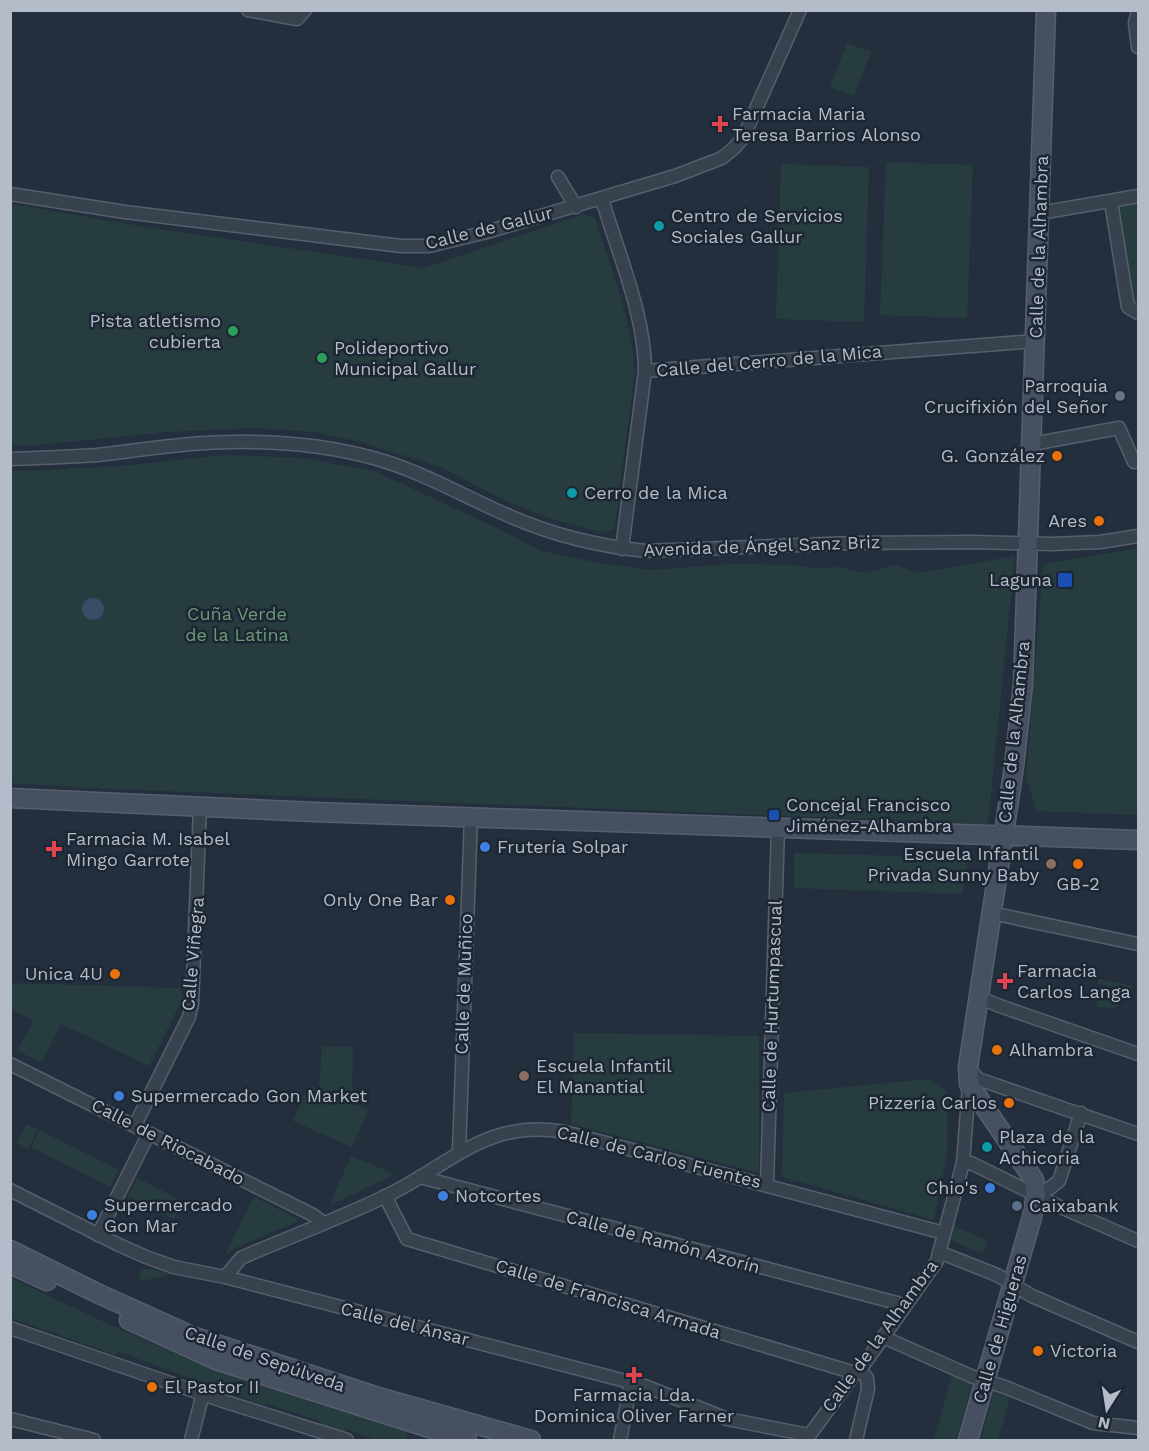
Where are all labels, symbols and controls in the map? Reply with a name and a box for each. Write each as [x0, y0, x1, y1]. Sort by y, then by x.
place label: Farmacia Maria Teresa Barrios Alonso [732, 103, 921, 145]
marker: Farmacia Maria Teresa Barrios Alonso [713, 117, 727, 131]
street label: Calle de la Alhambra [1025, 155, 1052, 339]
street label: Calle de Gallur [423, 202, 555, 253]
place label: Centro de Servicios Sociales Gallur [671, 205, 843, 247]
marker: Centro de Servicios Sociales Gallur [652, 219, 666, 233]
place label: Pista atletismo cubierta [90, 310, 221, 352]
marker: Pista atletismo cubierta [226, 324, 240, 338]
place label: Polideportivo Municipal Gallur [334, 337, 476, 379]
street label: Calle del Cerro de la Mica [655, 340, 883, 381]
marker: Polideportivo Municipal Gallur [315, 351, 329, 365]
place label: Parroquia Crucifixión del Señor [924, 375, 1108, 417]
marker: Parroquia Crucifixión del Señor [1113, 389, 1127, 403]
place label: G. González [941, 445, 1045, 466]
marker: G. González [1050, 449, 1064, 463]
place label: Cerro de la Mica [584, 482, 728, 503]
marker: Cerro de la Mica [565, 486, 579, 500]
place label: Ares [1048, 510, 1087, 531]
marker: Ares [1092, 514, 1106, 528]
street label: Avenida de Ángel Sanz Briz [643, 531, 881, 560]
place label: Laguna [989, 569, 1052, 590]
marker: Laguna [1056, 571, 1074, 589]
park label: Cuña Verde de la Latina [185, 603, 289, 645]
street label: Calle de la Alhambra [993, 640, 1034, 824]
place label: Concejal Francisco Jiménez-Alhambra [786, 794, 952, 836]
marker: Concejal Francisco Jiménez-Alhambra [767, 808, 781, 822]
place label: Farmacia M. Isabel Mingo Garrote [66, 828, 231, 870]
place label: Frutería Solpar [497, 836, 628, 857]
marker: Frutería Solpar [478, 840, 492, 854]
marker: Farmacia M. Isabel Mingo Garrote [47, 842, 61, 856]
place label: Escuela Infantil Privada Sunny Baby [868, 843, 1040, 885]
marker: Escuela Infantil Privada Sunny Baby [1044, 857, 1058, 871]
marker: GB-2 [1071, 857, 1085, 871]
place label: GB-2 [1056, 873, 1100, 894]
place label: Only One Bar [323, 889, 438, 910]
marker: Only One Bar [443, 893, 457, 907]
street label: Calle Viñegra [177, 896, 208, 1012]
street label: Calle de Hurtumpascual [757, 899, 786, 1113]
street label: Calle de Muñico [451, 913, 476, 1055]
place label: Farmacia Carlos Langa [1017, 960, 1131, 1002]
place label: Unica 4U [25, 963, 103, 984]
marker: Unica 4U [108, 967, 122, 981]
marker: Farmacia Carlos Langa [998, 974, 1012, 988]
place label: Alhambra [1009, 1039, 1093, 1060]
marker: Alhambra [990, 1043, 1004, 1057]
place label: Escuela Infantil El Manantial [536, 1055, 672, 1097]
marker: Escuela Infantil El Manantial [517, 1069, 531, 1083]
place label: Supermercado Gon Market [131, 1085, 368, 1106]
marker: Supermercado Gon Market [112, 1089, 126, 1103]
place label: Pizzería Carlos [868, 1092, 997, 1113]
street label: Calle de Riocabado [88, 1094, 248, 1189]
marker: Pizzería Carlos [1002, 1096, 1016, 1110]
street label: Calle de Carlos Fuentes [555, 1121, 763, 1192]
place label: Plaza de la Achicoria [999, 1126, 1095, 1168]
marker: Plaza de la Achicoria [980, 1140, 994, 1154]
place label: Chio's [926, 1177, 978, 1198]
marker: Chio's [983, 1181, 997, 1195]
place label: Notcortes [455, 1185, 541, 1206]
marker: Notcortes [436, 1189, 450, 1203]
place label: Supermercado Gon Mar [104, 1194, 233, 1236]
place label: Caixabank [1029, 1195, 1119, 1216]
marker: Caixabank [1010, 1199, 1024, 1213]
street label: Calle de Ramón Azorín [564, 1205, 762, 1278]
marker: Supermercado Gon Mar [85, 1208, 99, 1222]
street label: Calle de Higueras [968, 1252, 1031, 1406]
street label: Calle de Francisca Armada [493, 1254, 723, 1343]
street label: Calle de la Alhambra [817, 1255, 942, 1416]
street label: Calle del Ánsar [338, 1297, 472, 1350]
street label: Calle de Sepúlveda [182, 1321, 348, 1396]
place label: Victoria [1050, 1340, 1117, 1361]
marker: Victoria [1031, 1344, 1045, 1358]
marker: Farmacia Lda. Dominica Oliver Farner [627, 1368, 641, 1382]
place label: El Pastor II [164, 1376, 259, 1397]
north arrow [1077, 1379, 1137, 1439]
marker: El Pastor II [145, 1380, 159, 1394]
place label: Farmacia Lda. Dominica Oliver Farner [534, 1384, 734, 1426]
text: N [1096, 1413, 1112, 1434]

